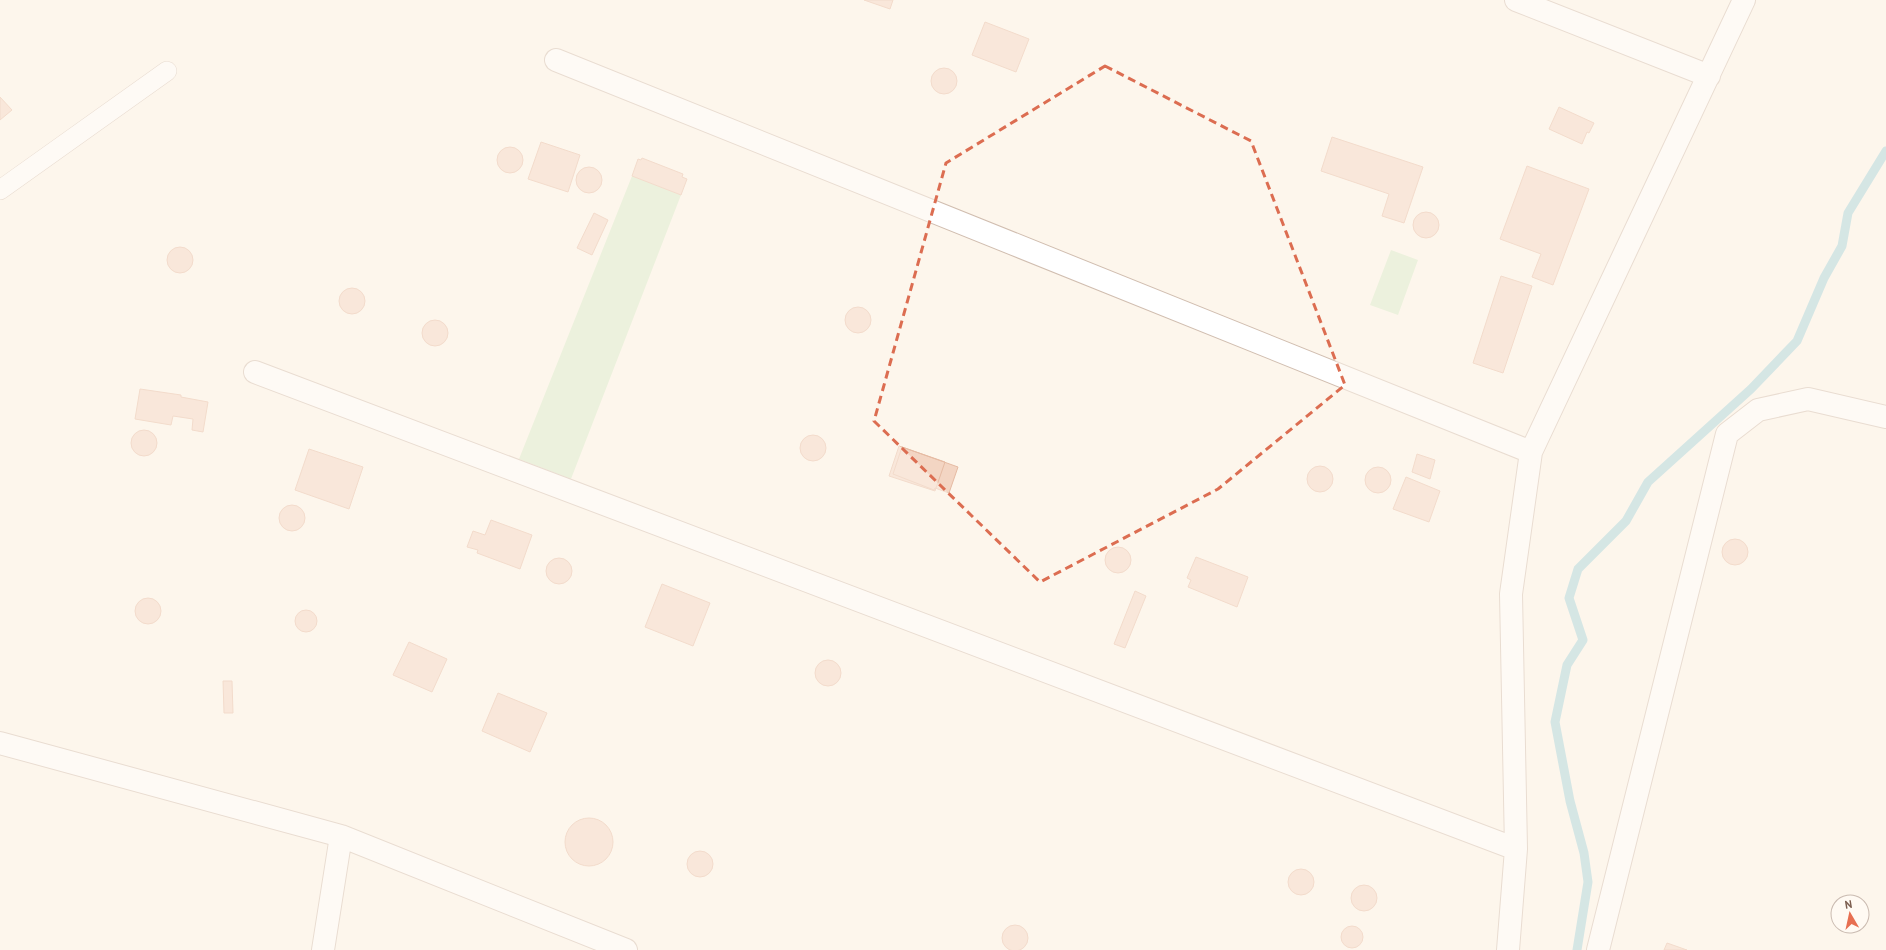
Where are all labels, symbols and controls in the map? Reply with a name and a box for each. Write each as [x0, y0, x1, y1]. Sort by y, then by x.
north arrow [1830, 894, 1870, 934]
text: N [1844, 897, 1853, 912]

